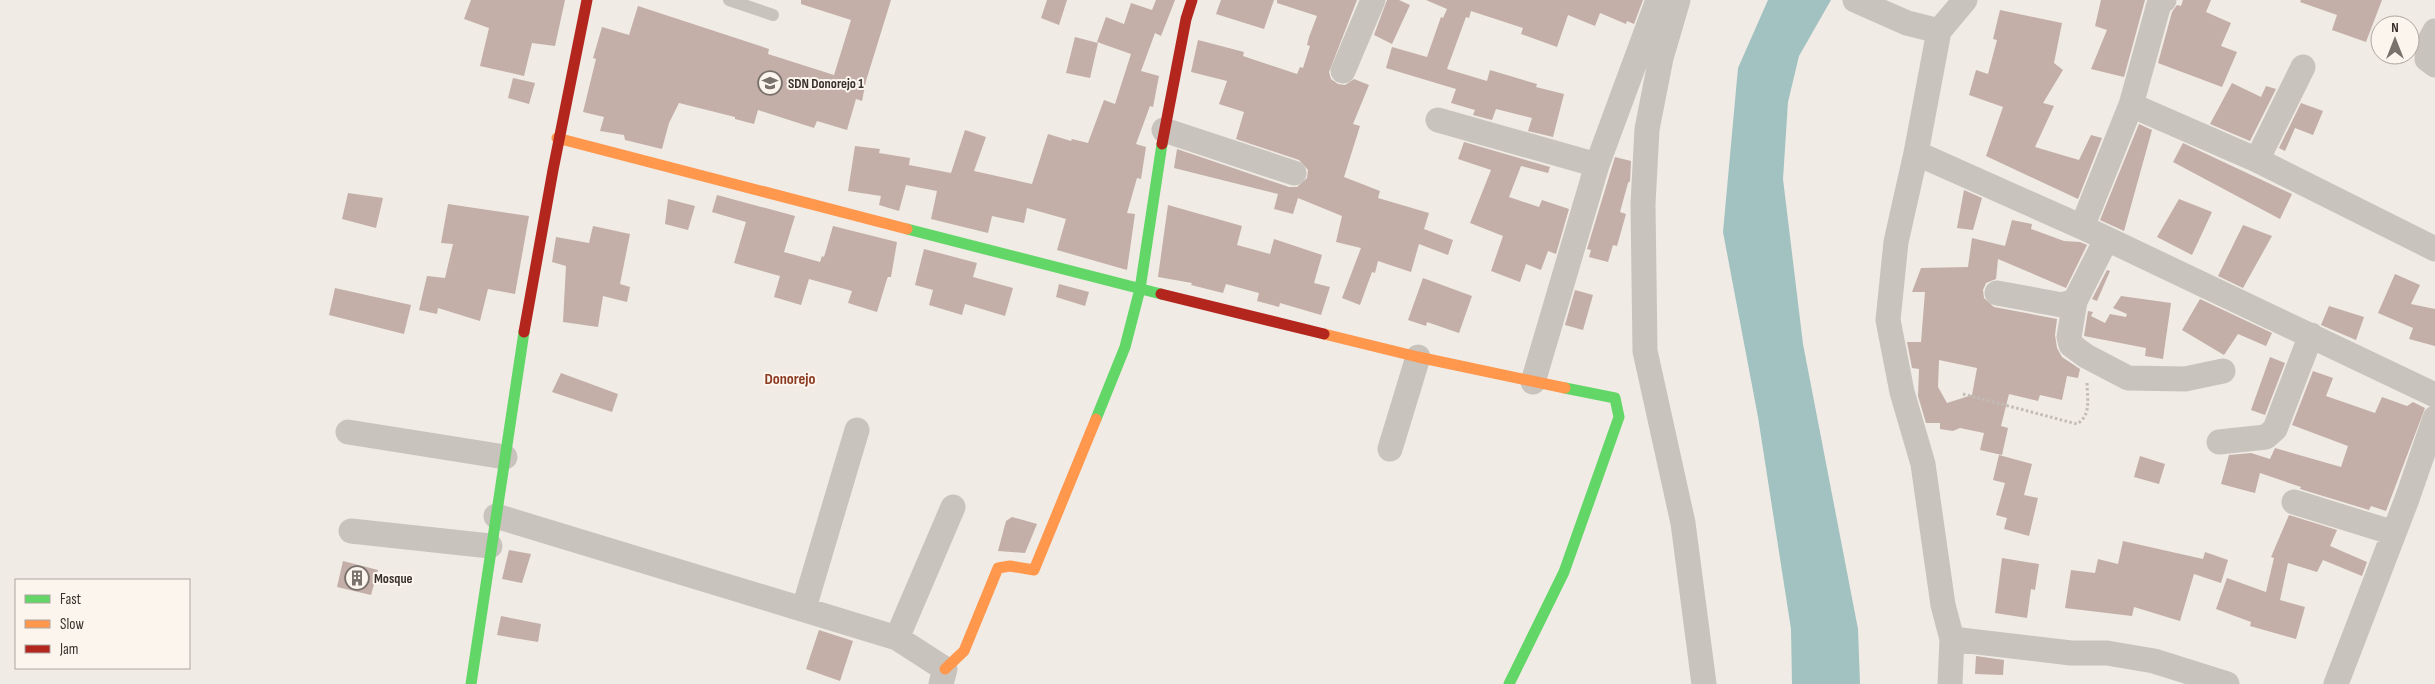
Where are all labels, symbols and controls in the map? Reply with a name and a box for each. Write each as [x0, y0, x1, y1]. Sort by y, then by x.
north arrow [2370, 15, 2420, 65]
text: N [2391, 19, 2399, 36]
school or university icon: SDN Donorejo 1 [757, 70, 783, 96]
place label: SDN Donorejo 1 [788, 75, 864, 92]
district label: Donorejo [764, 370, 816, 389]
building icon: Mosque [344, 565, 370, 591]
place label: Mosque [374, 570, 413, 587]
legend [15, 579, 190, 669]
text: Fast [60, 590, 82, 609]
text: Slow [60, 615, 84, 634]
text: Jam [59, 640, 78, 659]

